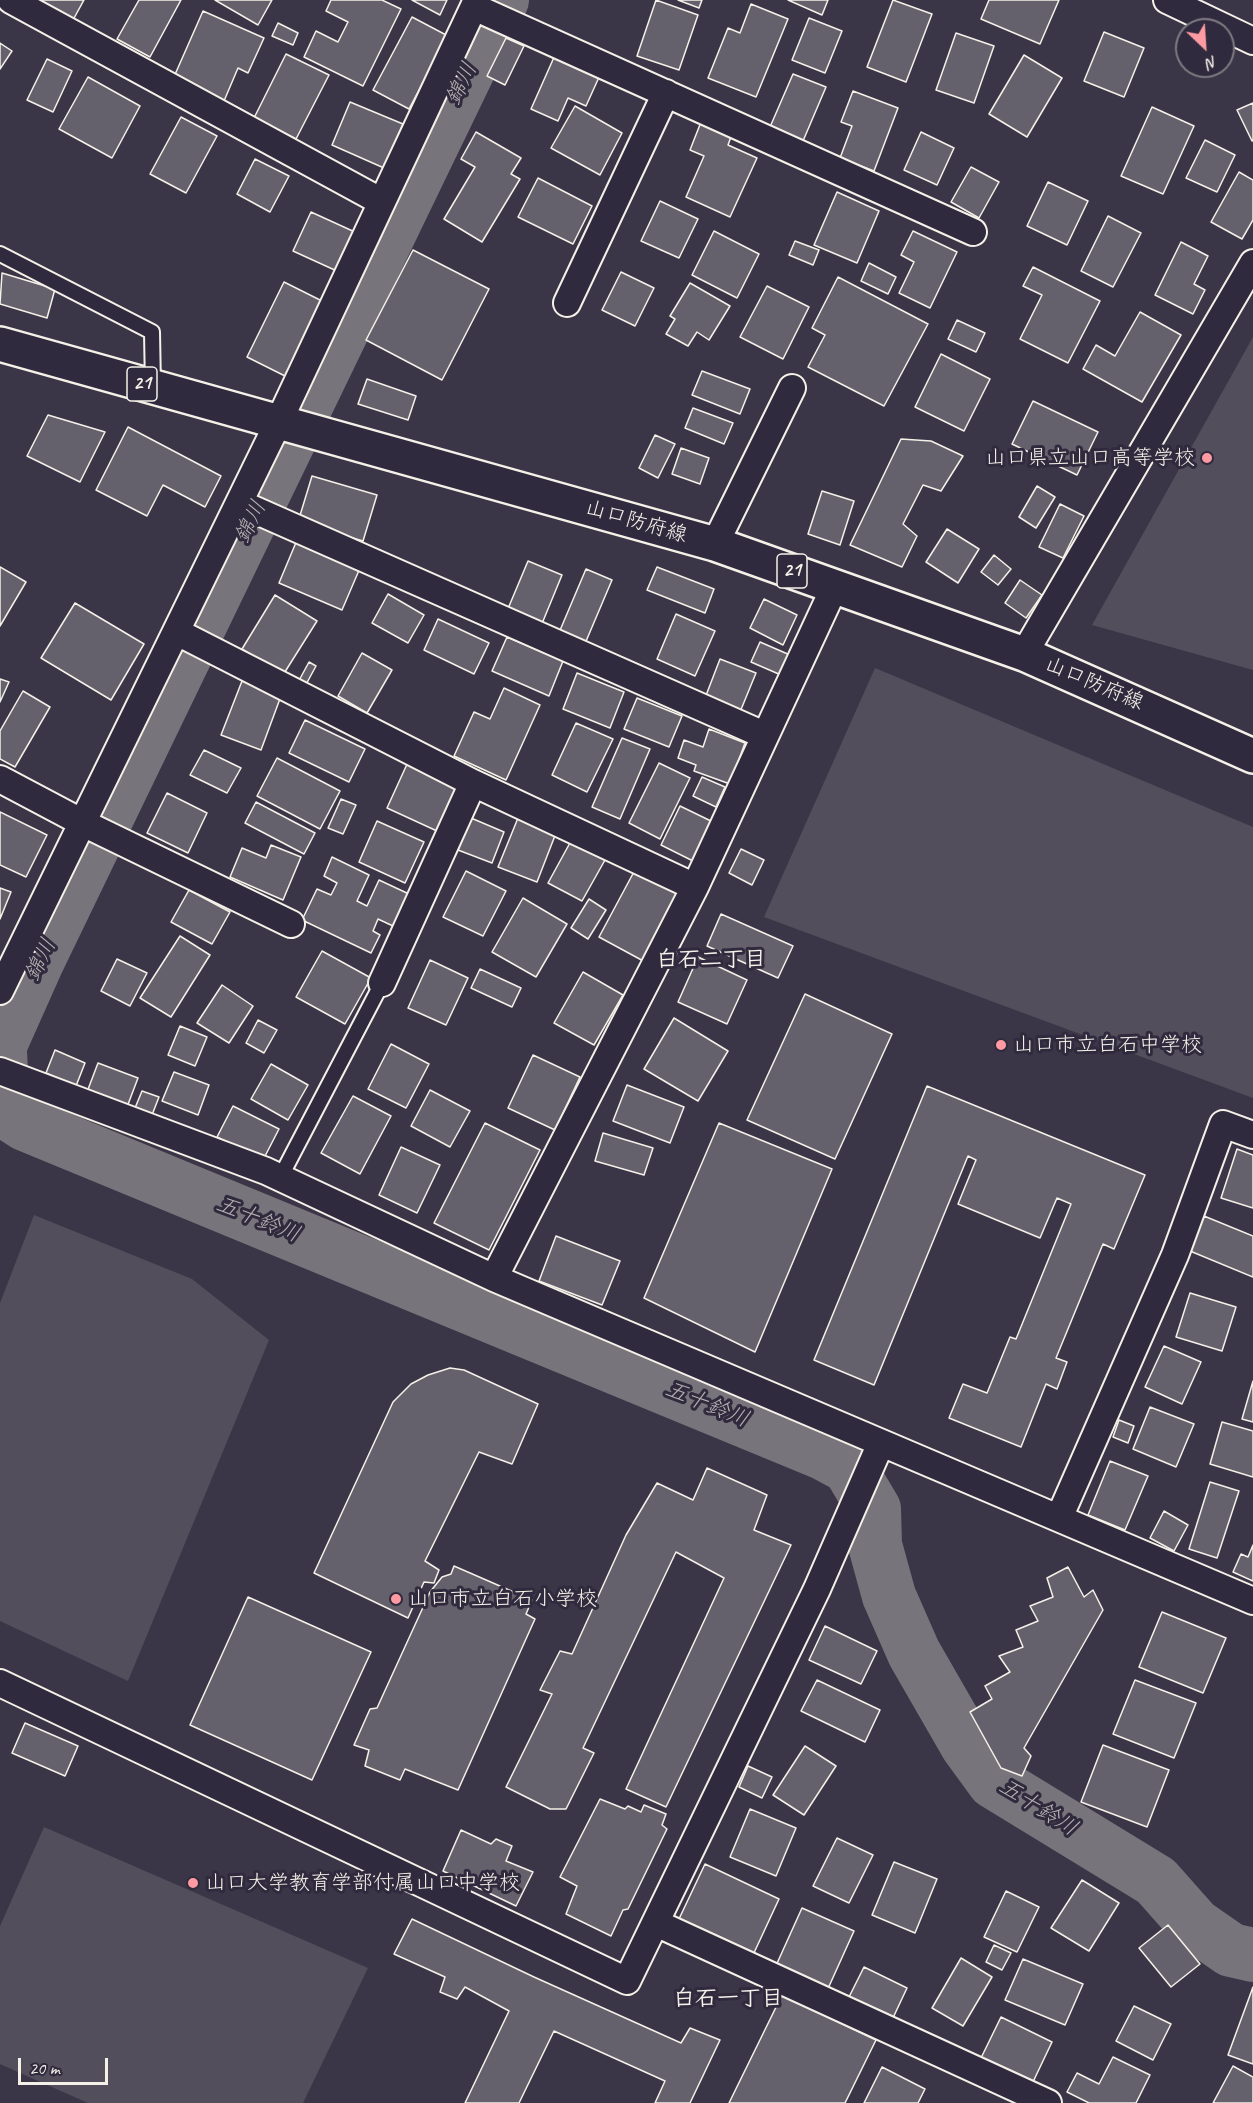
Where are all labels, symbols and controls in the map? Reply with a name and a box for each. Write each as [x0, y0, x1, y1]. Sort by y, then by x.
north arrow [1175, 18, 1235, 78]
text: N [1203, 51, 1220, 74]
water label: 錦川 [440, 58, 484, 110]
road number: 21 [127, 367, 157, 401]
place label: 山口県立山口高等学校 [985, 445, 1195, 471]
marker: 山口県立山口高等学校 [1200, 451, 1214, 465]
street label: 山口防府線 [582, 495, 690, 549]
water label: 錦川 [229, 496, 273, 548]
road number: 21 [777, 554, 807, 588]
street label: 山口防府線 [1041, 652, 1147, 716]
water label: 錦川 [19, 934, 63, 986]
district label: 白石二丁目 [656, 947, 766, 973]
place label: 山口市立白石中学校 [1013, 1032, 1202, 1058]
marker: 山口市立白石中学校 [994, 1038, 1008, 1052]
water label: 五十鈴川 [212, 1191, 304, 1249]
water label: 五十鈴川 [661, 1376, 753, 1434]
place label: 山口市立白石小学校 [408, 1586, 597, 1612]
marker: 山口市立白石小学校 [389, 1592, 403, 1606]
water label: 五十鈴川 [994, 1773, 1082, 1843]
place label: 山口大学教育学部付属山口中学校 [205, 1870, 520, 1896]
marker: 山口大学教育学部付属山口中学校 [186, 1876, 200, 1890]
district label: 白石一丁目 [673, 1986, 783, 2012]
scale bar [21, 2046, 111, 2084]
text: 20 m [29, 2057, 60, 2079]

